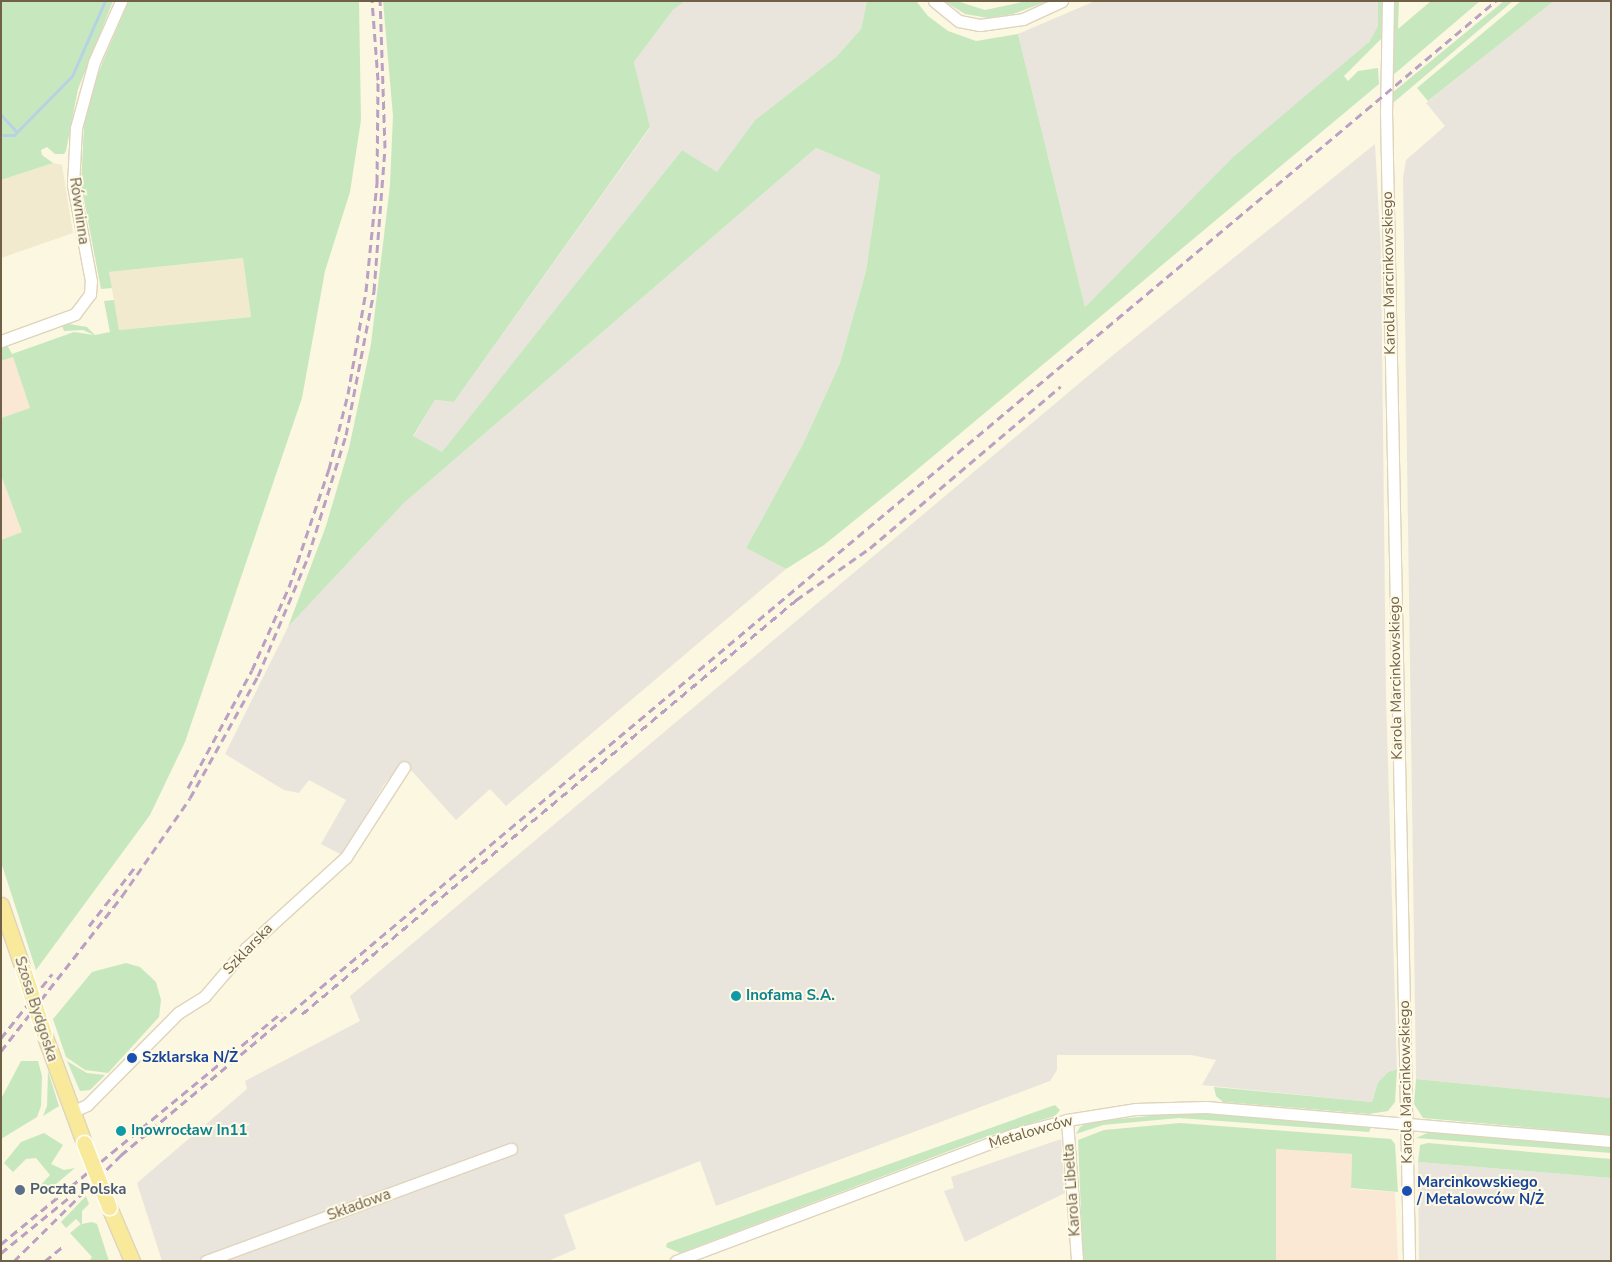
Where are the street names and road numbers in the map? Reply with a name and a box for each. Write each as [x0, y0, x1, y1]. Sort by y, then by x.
street label: Równinna [65, 176, 93, 246]
street label: Karola Marcinkowskiego [1379, 191, 1399, 355]
street label: Karola Marcinkowskiego [1386, 596, 1406, 760]
street label: Szklarska [219, 920, 277, 978]
street label: Szosa Bydgoska [11, 954, 61, 1064]
street label: Karola Marcinkowskiego [1396, 1000, 1416, 1164]
street label: Metalowców [987, 1111, 1075, 1153]
street label: Karola Libelta [1060, 1143, 1084, 1237]
street label: Składowa [325, 1185, 393, 1225]

